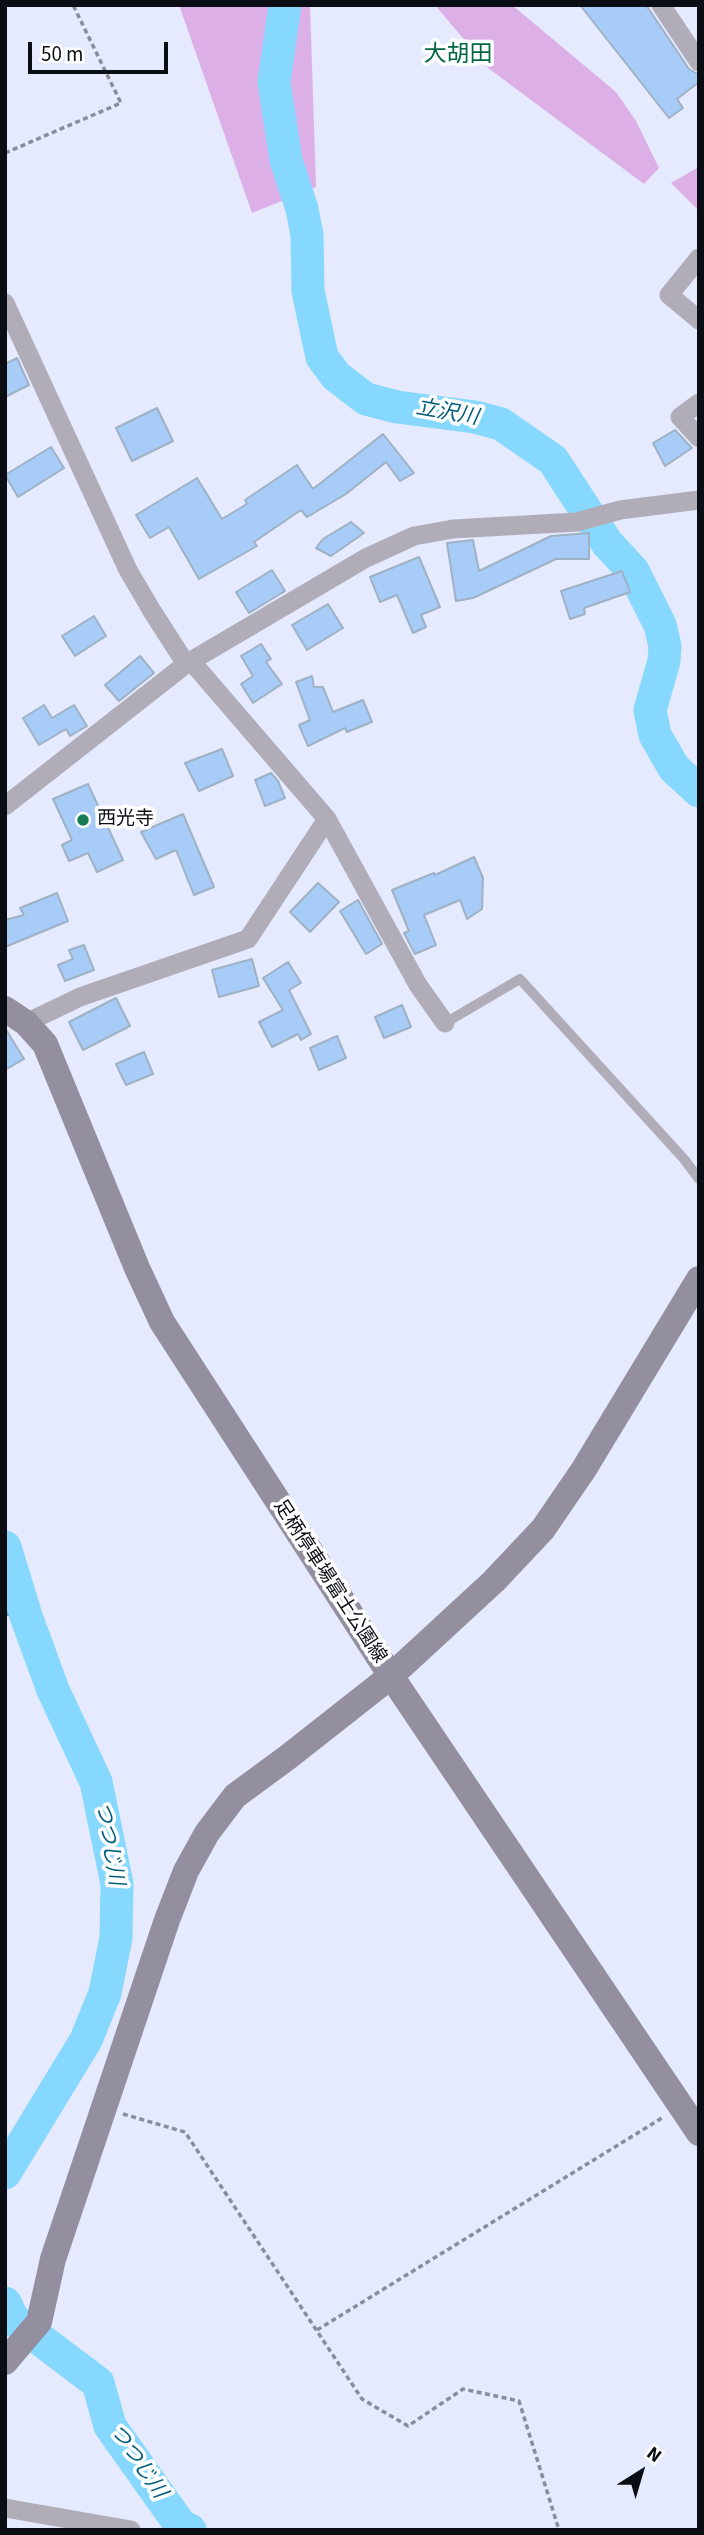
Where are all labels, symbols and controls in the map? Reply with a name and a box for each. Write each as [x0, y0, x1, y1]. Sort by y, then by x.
scale bar [32, 28, 172, 72]
text: 50 m [41, 39, 83, 69]
district label: 大胡田 [424, 42, 492, 70]
water label: 立沢川 [414, 396, 480, 432]
place label: 西光寺 [97, 809, 154, 831]
marker: 西光寺 [75, 812, 91, 828]
street label: 足柄停車場富士公園線 [268, 1496, 390, 1668]
water label: つつじ川 [88, 1800, 128, 1888]
water label: つつじ川 [103, 2420, 171, 2504]
north arrow [606, 2437, 676, 2507]
text: N [641, 2440, 667, 2469]

